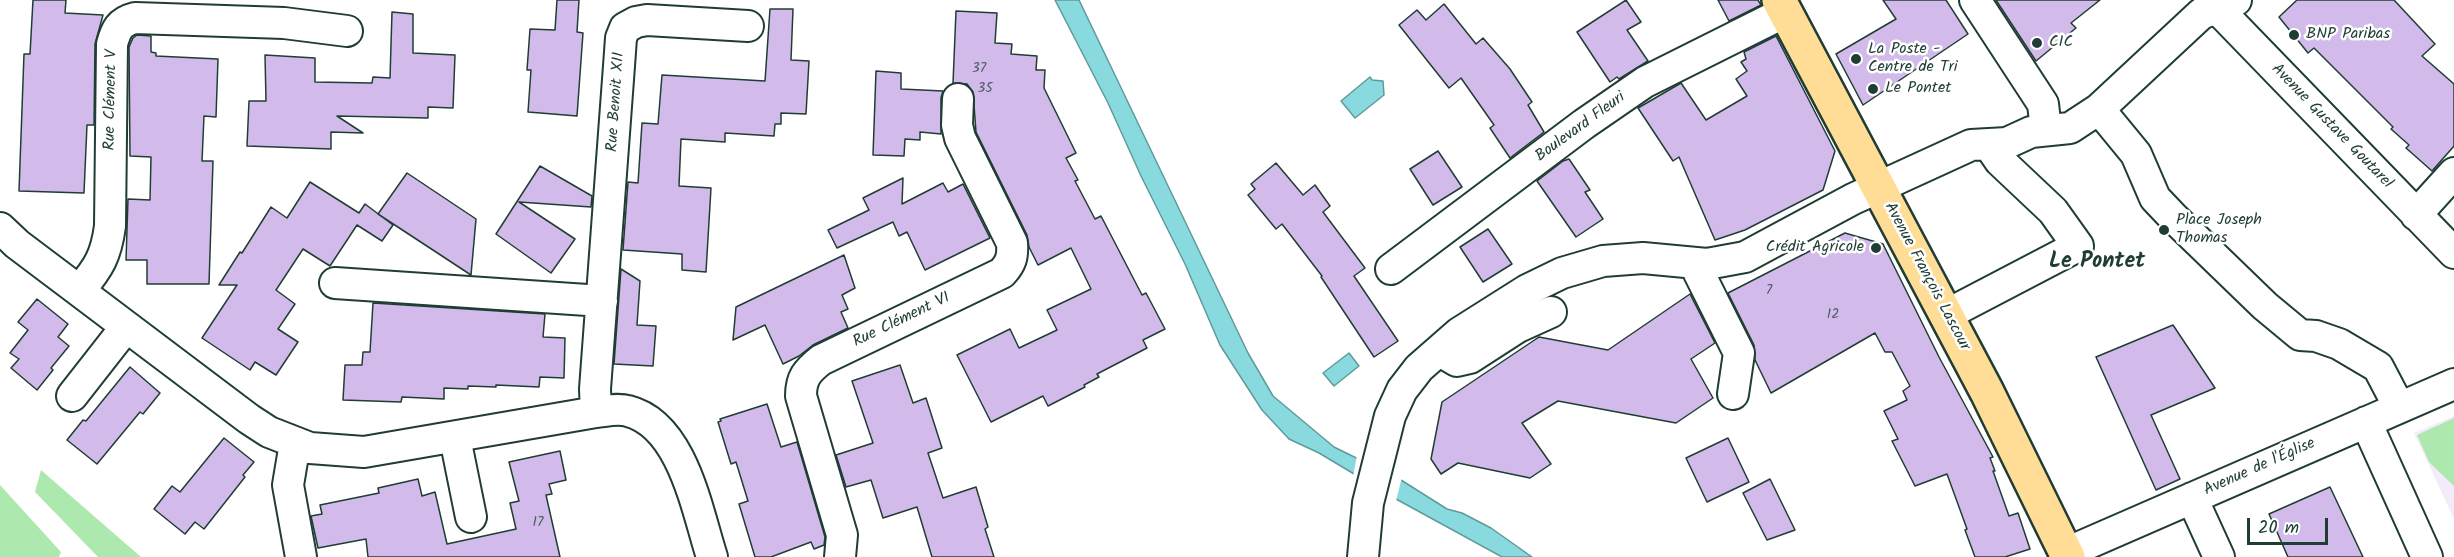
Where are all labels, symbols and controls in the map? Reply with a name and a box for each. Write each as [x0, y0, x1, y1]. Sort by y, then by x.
place label: BNP Paribas [2306, 25, 2390, 45]
marker: BNP Paribas [2287, 28, 2301, 42]
place label: CIC [2049, 33, 2073, 53]
marker: CIC [2030, 36, 2044, 50]
place label: La Poste - Centre de Tri [1868, 40, 1958, 78]
street label: Rue Clément V [102, 49, 122, 151]
street label: Rue Benoit XII [604, 51, 630, 153]
marker: La Poste - Centre de Tri [1849, 52, 1863, 66]
street label: Avenue Gustave Goutarel [2266, 60, 2396, 194]
house number: 37 [972, 62, 986, 78]
place label: Le Pontet [1885, 79, 1951, 99]
house number: 35 [977, 82, 993, 98]
marker: Le Pontet [1866, 82, 1880, 96]
street label: Boulevard Fleuri [1532, 89, 1630, 167]
street label: Avenue François Lascour [1879, 200, 1973, 354]
place label: Place Joseph Thomas [2176, 211, 2262, 249]
marker: Place Joseph Thomas [2157, 223, 2171, 237]
place label: Crédit Agricole [1766, 238, 1864, 258]
marker: Crédit Agricole [1869, 241, 1883, 255]
district label: Le Pontet [2049, 250, 2145, 276]
house number: 7 [1766, 284, 1772, 300]
street label: Rue Clément VI [850, 289, 954, 353]
house number: 12 [1827, 308, 1839, 324]
street label: Avenue de l'Église [2201, 435, 2319, 501]
scale bar [2250, 506, 2331, 544]
text: 20 m [2258, 514, 2299, 543]
house number: 17 [533, 516, 543, 532]

